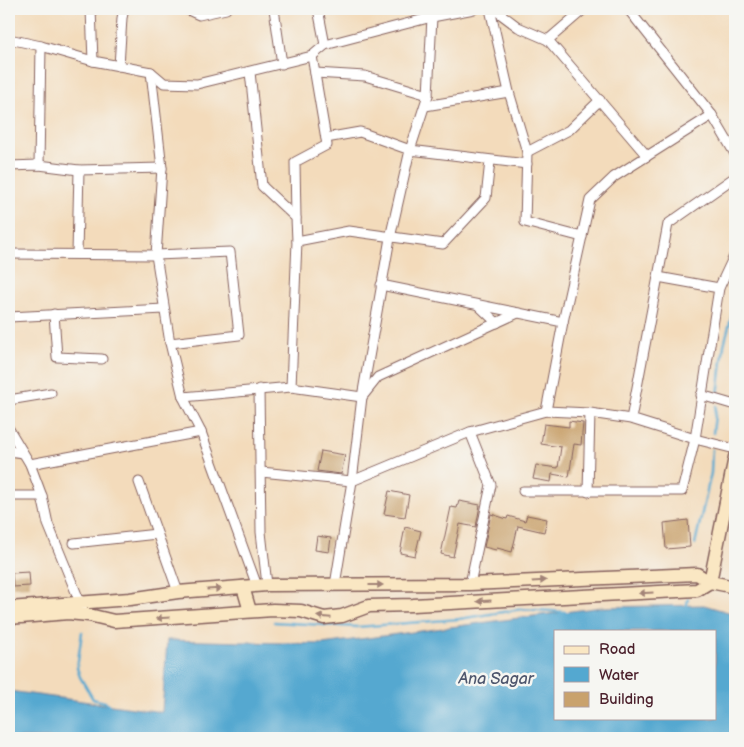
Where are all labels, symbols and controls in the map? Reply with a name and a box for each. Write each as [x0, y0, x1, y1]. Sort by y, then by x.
one-way arrow [531, 576, 547, 584]
one-way arrow [369, 581, 385, 589]
one-way arrow [206, 585, 222, 593]
one-way arrow [638, 589, 654, 597]
one-way arrow [476, 598, 492, 606]
one-way arrow [316, 612, 332, 620]
one-way arrow [154, 614, 170, 622]
legend [554, 630, 716, 720]
text: Road [599, 640, 635, 659]
text: Water [599, 666, 639, 685]
water label: Ana Sagar [457, 670, 535, 689]
text: Building [599, 690, 654, 709]

